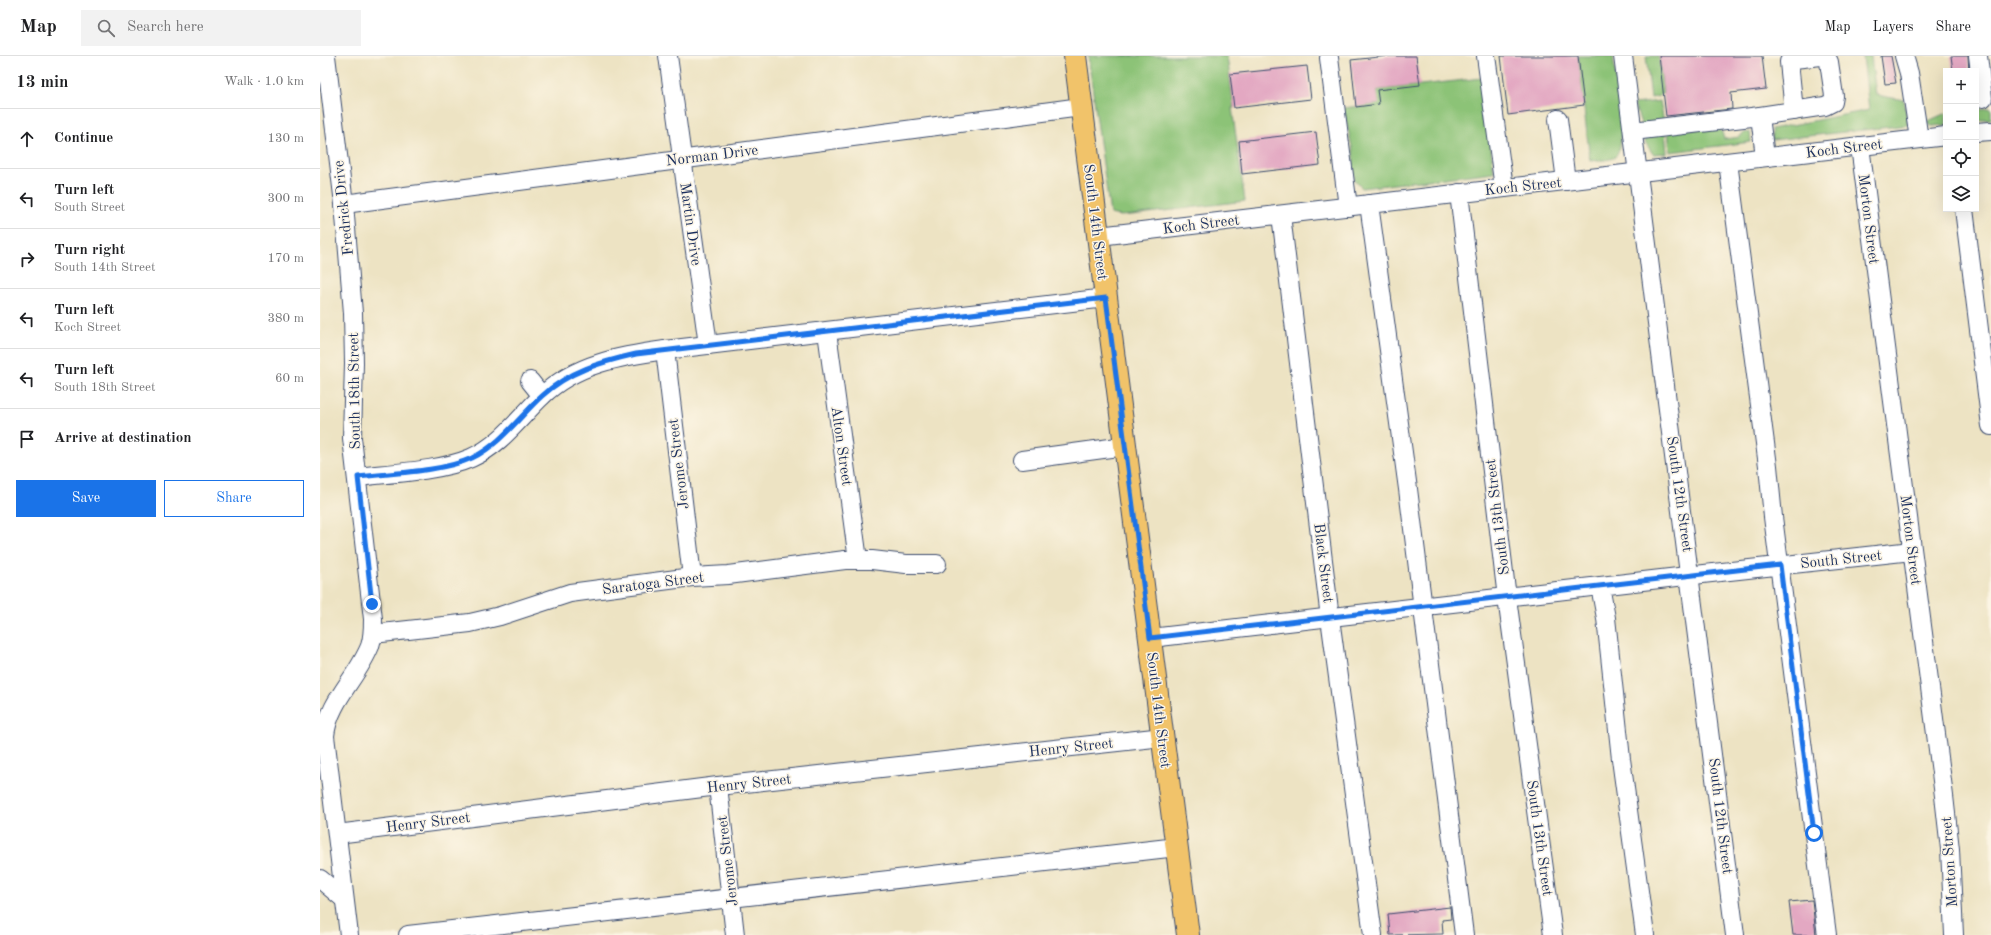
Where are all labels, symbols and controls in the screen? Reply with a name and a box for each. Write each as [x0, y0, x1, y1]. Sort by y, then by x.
search box [81, 10, 361, 46]
icon: search [95, 17, 117, 39]
text: Map [20, 18, 57, 37]
text: Search here [127, 20, 204, 35]
text: Map [1825, 20, 1851, 34]
text: Layers [1873, 20, 1914, 34]
text: Share [1936, 20, 1971, 34]
map controls [1943, 68, 1979, 212]
button: + [1943, 68, 1979, 104]
text: 13 min [16, 74, 69, 91]
text: Walk · 1.0 km [224, 75, 304, 88]
button: − [1943, 104, 1979, 140]
icon: ahead [16, 128, 38, 150]
text: Continue [54, 131, 113, 146]
text: 130 m [267, 132, 304, 145]
street label: Koch Street [1805, 137, 1884, 162]
button: locate [1943, 140, 1979, 176]
street label: Norman Drive [665, 143, 759, 170]
street label: Fredrick Drive [332, 159, 357, 256]
street label: South 14th Street [1080, 163, 1109, 281]
street label: Morton Street [1855, 173, 1880, 265]
street label: Koch Street [1484, 176, 1562, 199]
button: layers [1943, 176, 1979, 212]
street label: Martin Drive [676, 182, 703, 267]
text: Turn left [54, 183, 114, 198]
icon: left [16, 188, 38, 210]
text: 300 m [267, 192, 304, 205]
text: South Street [54, 201, 125, 214]
street label: Koch Street [1162, 213, 1241, 238]
text: Turn right [54, 243, 125, 258]
icon: right [16, 248, 38, 270]
text: 170 m [267, 252, 304, 265]
text: South 14th Street [54, 261, 156, 274]
text: Turn left [54, 303, 114, 318]
icon: left [16, 308, 38, 330]
text: 380 m [267, 312, 304, 325]
text: Koch Street [54, 321, 121, 334]
street label: South 18th Street [347, 332, 364, 450]
text: Turn left [54, 363, 114, 378]
icon: left [16, 368, 38, 390]
text: 60 m [275, 372, 304, 385]
text: South 18th Street [54, 381, 156, 394]
street label: Alton Street [828, 405, 854, 487]
street label: Jerome Street [666, 418, 692, 510]
icon: arrive [16, 428, 38, 450]
text: Arrive at destination [54, 431, 192, 446]
street label: South 12th Street [1663, 435, 1694, 553]
street label: South 13th Street [1484, 458, 1513, 576]
button: Save [16, 480, 156, 517]
button: Share [164, 480, 304, 517]
street label: Morton Street [1897, 494, 1922, 586]
street label: Black Street [1310, 523, 1335, 604]
street label: South Street [1800, 549, 1883, 572]
street label: Saratoga Street [601, 571, 705, 598]
route end [363, 595, 381, 613]
street label: South 14th Street [1143, 651, 1172, 769]
street label: Henry Street [1028, 737, 1114, 760]
street label: South 12th Street [1705, 757, 1734, 875]
street label: Henry Street [706, 773, 792, 796]
street label: South 13th Street [1523, 779, 1554, 897]
street label: Henry Street [385, 811, 471, 836]
street label: Jerome Street [715, 815, 741, 907]
street label: Morton Street [1940, 816, 1961, 908]
route start [1805, 824, 1823, 842]

